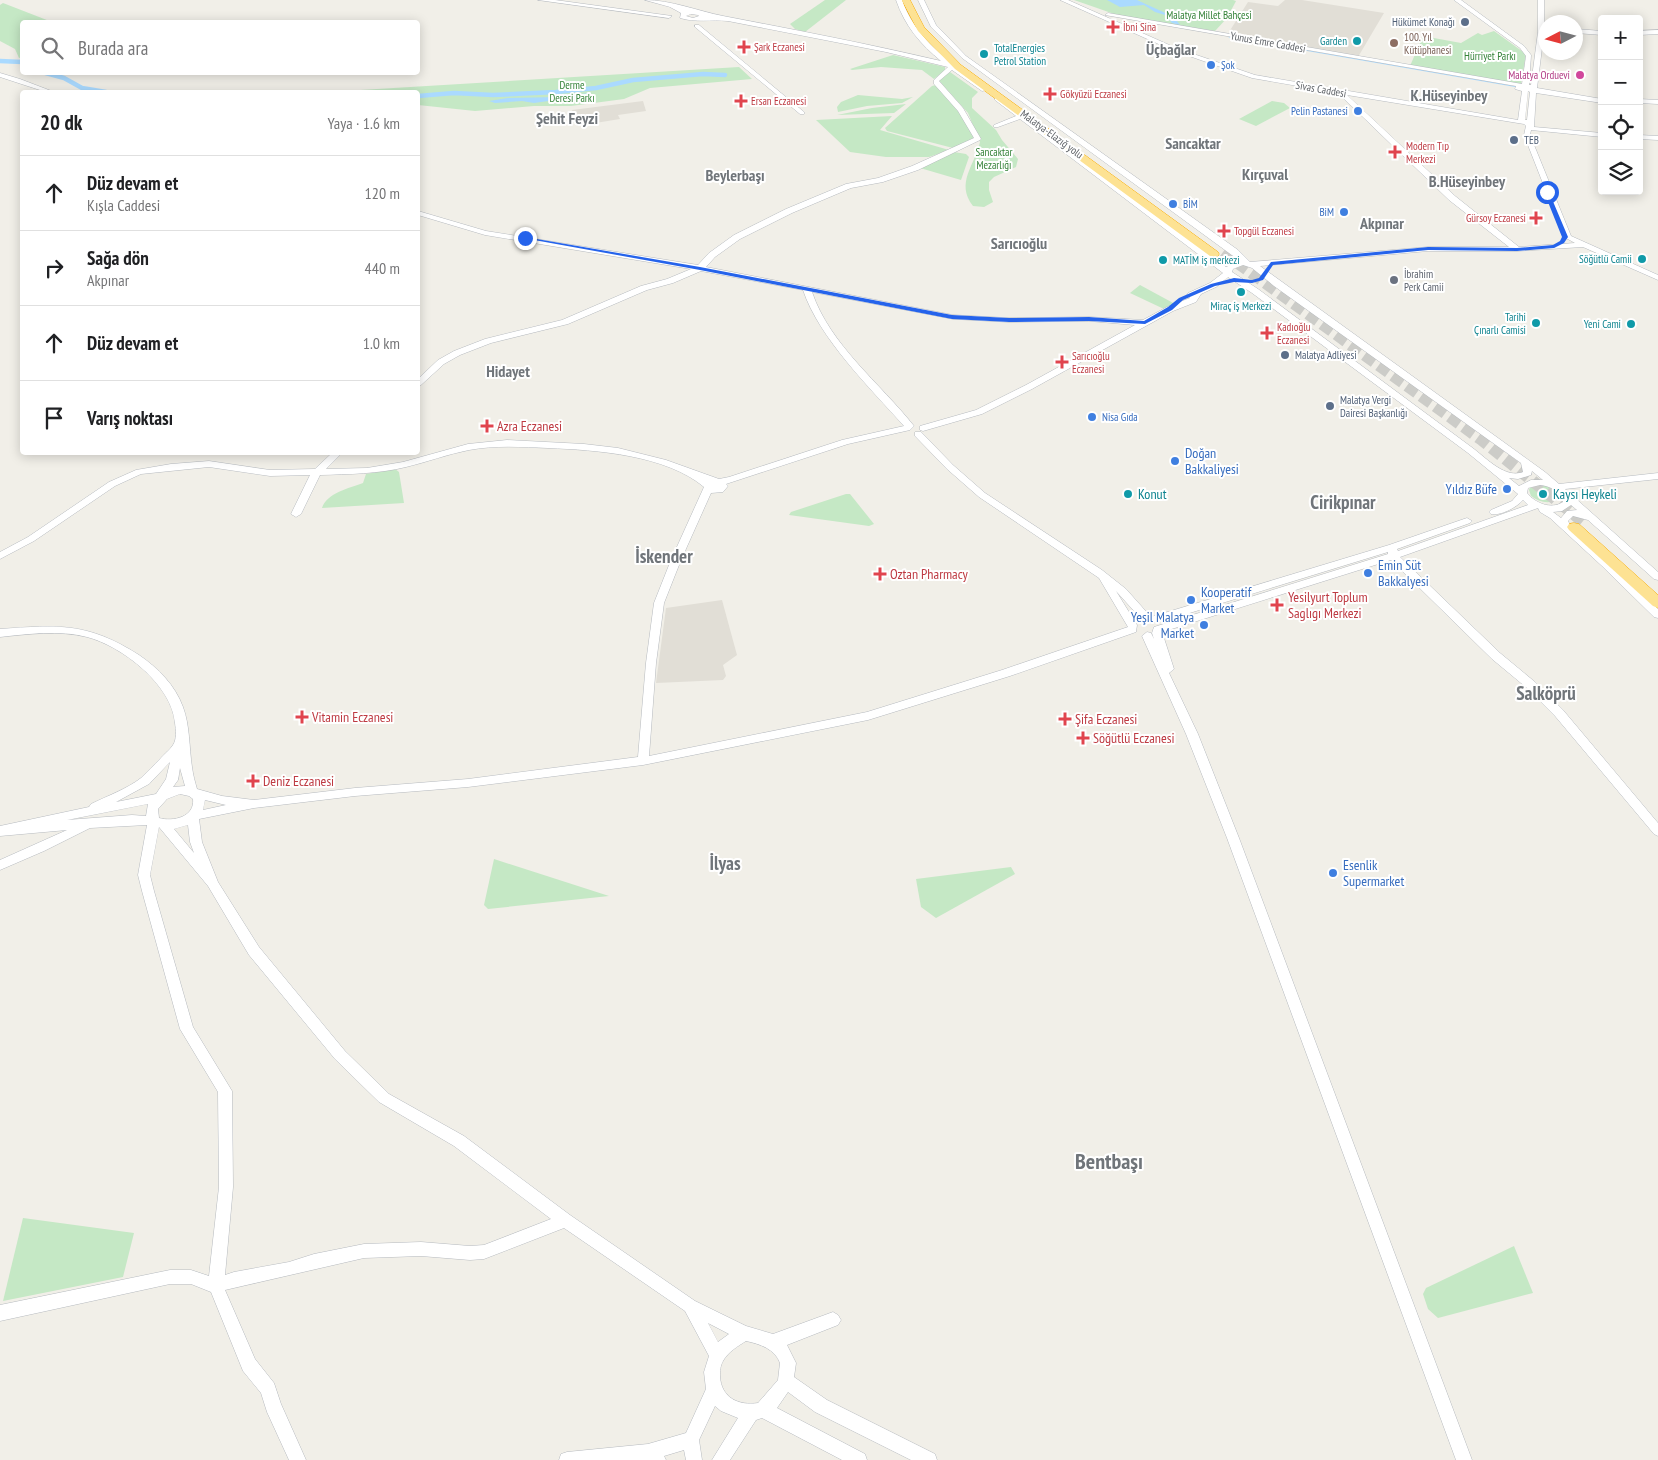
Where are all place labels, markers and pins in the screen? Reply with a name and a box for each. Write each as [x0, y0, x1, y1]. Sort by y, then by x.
place label: Hükümet Konağı [1392, 15, 1455, 29]
marker: Hükümet Konağı [1459, 16, 1471, 28]
place label: İbni Sina [1123, 20, 1156, 34]
marker: İbni Sina [1107, 21, 1119, 33]
place label: 100. Yıl Kütüphanesi [1404, 30, 1452, 57]
place label: Garden [1320, 34, 1347, 48]
marker: Garden [1351, 35, 1363, 47]
marker: 100. Yıl Kütüphanesi [1388, 37, 1400, 49]
place label: Şark Eczanesi [754, 40, 805, 54]
marker: Şark Eczanesi [738, 41, 750, 53]
place label: TotalEnergies Petrol Station [994, 41, 1046, 68]
marker: TotalEnergies Petrol Station [978, 48, 990, 60]
place label: Şok [1221, 58, 1235, 72]
marker: Şok [1205, 59, 1217, 71]
place label: Malatya Orduevi [1508, 68, 1570, 82]
marker: Malatya Orduevi [1574, 69, 1586, 81]
place label: Gökyüzü Eczanesi [1060, 87, 1127, 101]
marker: Gökyüzü Eczanesi [1044, 88, 1056, 100]
place label: Ersan Eczanesi [751, 94, 806, 108]
marker: Ersan Eczanesi [735, 95, 747, 107]
place label: Pelin Pastanesi [1291, 104, 1348, 118]
marker: Pelin Pastanesi [1352, 105, 1364, 117]
place label: TEB [1524, 133, 1539, 147]
marker: TEB [1508, 134, 1520, 146]
place label: Modern Tıp Merkezi [1406, 139, 1449, 166]
marker: Modern Tıp Merkezi [1388, 145, 1402, 159]
place label: BİM [1183, 197, 1198, 211]
marker: BİM [1167, 198, 1179, 210]
place label: BiM [1319, 205, 1334, 219]
marker: BiM [1338, 206, 1350, 218]
place label: Gürsoy Eczanesi [1466, 211, 1526, 225]
marker: Gürsoy Eczanesi [1530, 212, 1542, 224]
place label: Topgül Eczanesi [1234, 224, 1294, 238]
marker: Topgül Eczanesi [1218, 225, 1230, 237]
place label: Söğütlü Camii [1579, 252, 1632, 266]
place label: MATİM iş merkezi [1173, 253, 1240, 267]
marker: Söğütlü Camii [1636, 253, 1648, 265]
marker: MATİM iş merkezi [1157, 254, 1169, 266]
place label: İbrahim Perk Camii [1404, 267, 1444, 294]
marker: İbrahim Perk Camii [1388, 274, 1400, 286]
marker: Miraç iş Merkezi [1235, 286, 1247, 298]
place label: Miraç iş Merkezi [1211, 299, 1271, 313]
place label: Tarihi Çınarlı Camisi [1474, 310, 1526, 337]
marker: Tarihi Çınarlı Camisi [1530, 317, 1542, 329]
place label: Yeni Cami [1584, 317, 1621, 331]
marker: Yeni Cami [1625, 318, 1637, 330]
place label: Kadıoğlu Eczanesi [1277, 320, 1311, 347]
marker: Kadıoğlu Eczanesi [1261, 327, 1273, 339]
place label: Malatya Adliyesi [1295, 348, 1357, 362]
place label: Sarıcıoğlu Eczanesi [1072, 349, 1110, 376]
marker: Malatya Adliyesi [1279, 349, 1291, 361]
marker: Sarıcıoğlu Eczanesi [1056, 356, 1068, 368]
place label: Malatya Vergi Dairesi Başkanlığı [1340, 393, 1407, 420]
marker: Malatya Vergi Dairesi Başkanlığı [1324, 400, 1336, 412]
place label: Nisa Gıda [1102, 410, 1138, 424]
marker: Nisa Gıda [1086, 411, 1098, 423]
place label: Azra Eczanesi [497, 417, 562, 435]
marker: Azra Eczanesi [481, 420, 493, 432]
place label: Doğan Bakkaliyesi [1185, 444, 1239, 478]
marker: Doğan Bakkaliyesi [1169, 455, 1181, 467]
place label: Yıldız Büfe [1446, 480, 1497, 498]
marker: Yıldız Büfe [1501, 483, 1513, 495]
place label: Konut [1138, 485, 1167, 503]
place label: Kaysı Heykeli [1553, 485, 1617, 503]
marker: Konut [1122, 488, 1134, 500]
marker: Kaysı Heykeli [1537, 488, 1549, 500]
place label: Emin Süt Bakkalyesi [1378, 556, 1429, 590]
place label: Oztan Pharmacy [890, 565, 969, 583]
marker: Emin Süt Bakkalyesi [1362, 567, 1374, 579]
marker: Oztan Pharmacy [874, 568, 886, 580]
place label: Kooperatif Market [1201, 583, 1252, 617]
place label: Yesilyurt Toplum Saglıgı Merkezi [1288, 588, 1368, 622]
marker: Kooperatif Market [1185, 594, 1197, 606]
marker: Yesilyurt Toplum Saglıgı Merkezi [1270, 598, 1284, 612]
place label: Yeşil Malatya Market [1131, 608, 1194, 642]
marker: Yeşil Malatya Market [1198, 619, 1210, 631]
place label: Vitamin Eczanesi [311, 708, 393, 726]
place label: Şifa Eczanesi [1075, 710, 1137, 728]
marker: Vitamin Eczanesi [296, 711, 308, 723]
marker: Şifa Eczanesi [1059, 713, 1071, 725]
place label: Söğütlü Eczanesi [1093, 729, 1174, 747]
marker: Söğütlü Eczanesi [1077, 732, 1089, 744]
place label: Deniz Eczanesi [263, 772, 334, 790]
marker: Deniz Eczanesi [247, 775, 259, 787]
place label: Esenlik Supermarket [1343, 856, 1404, 890]
marker: Esenlik Supermarket [1327, 867, 1339, 879]

